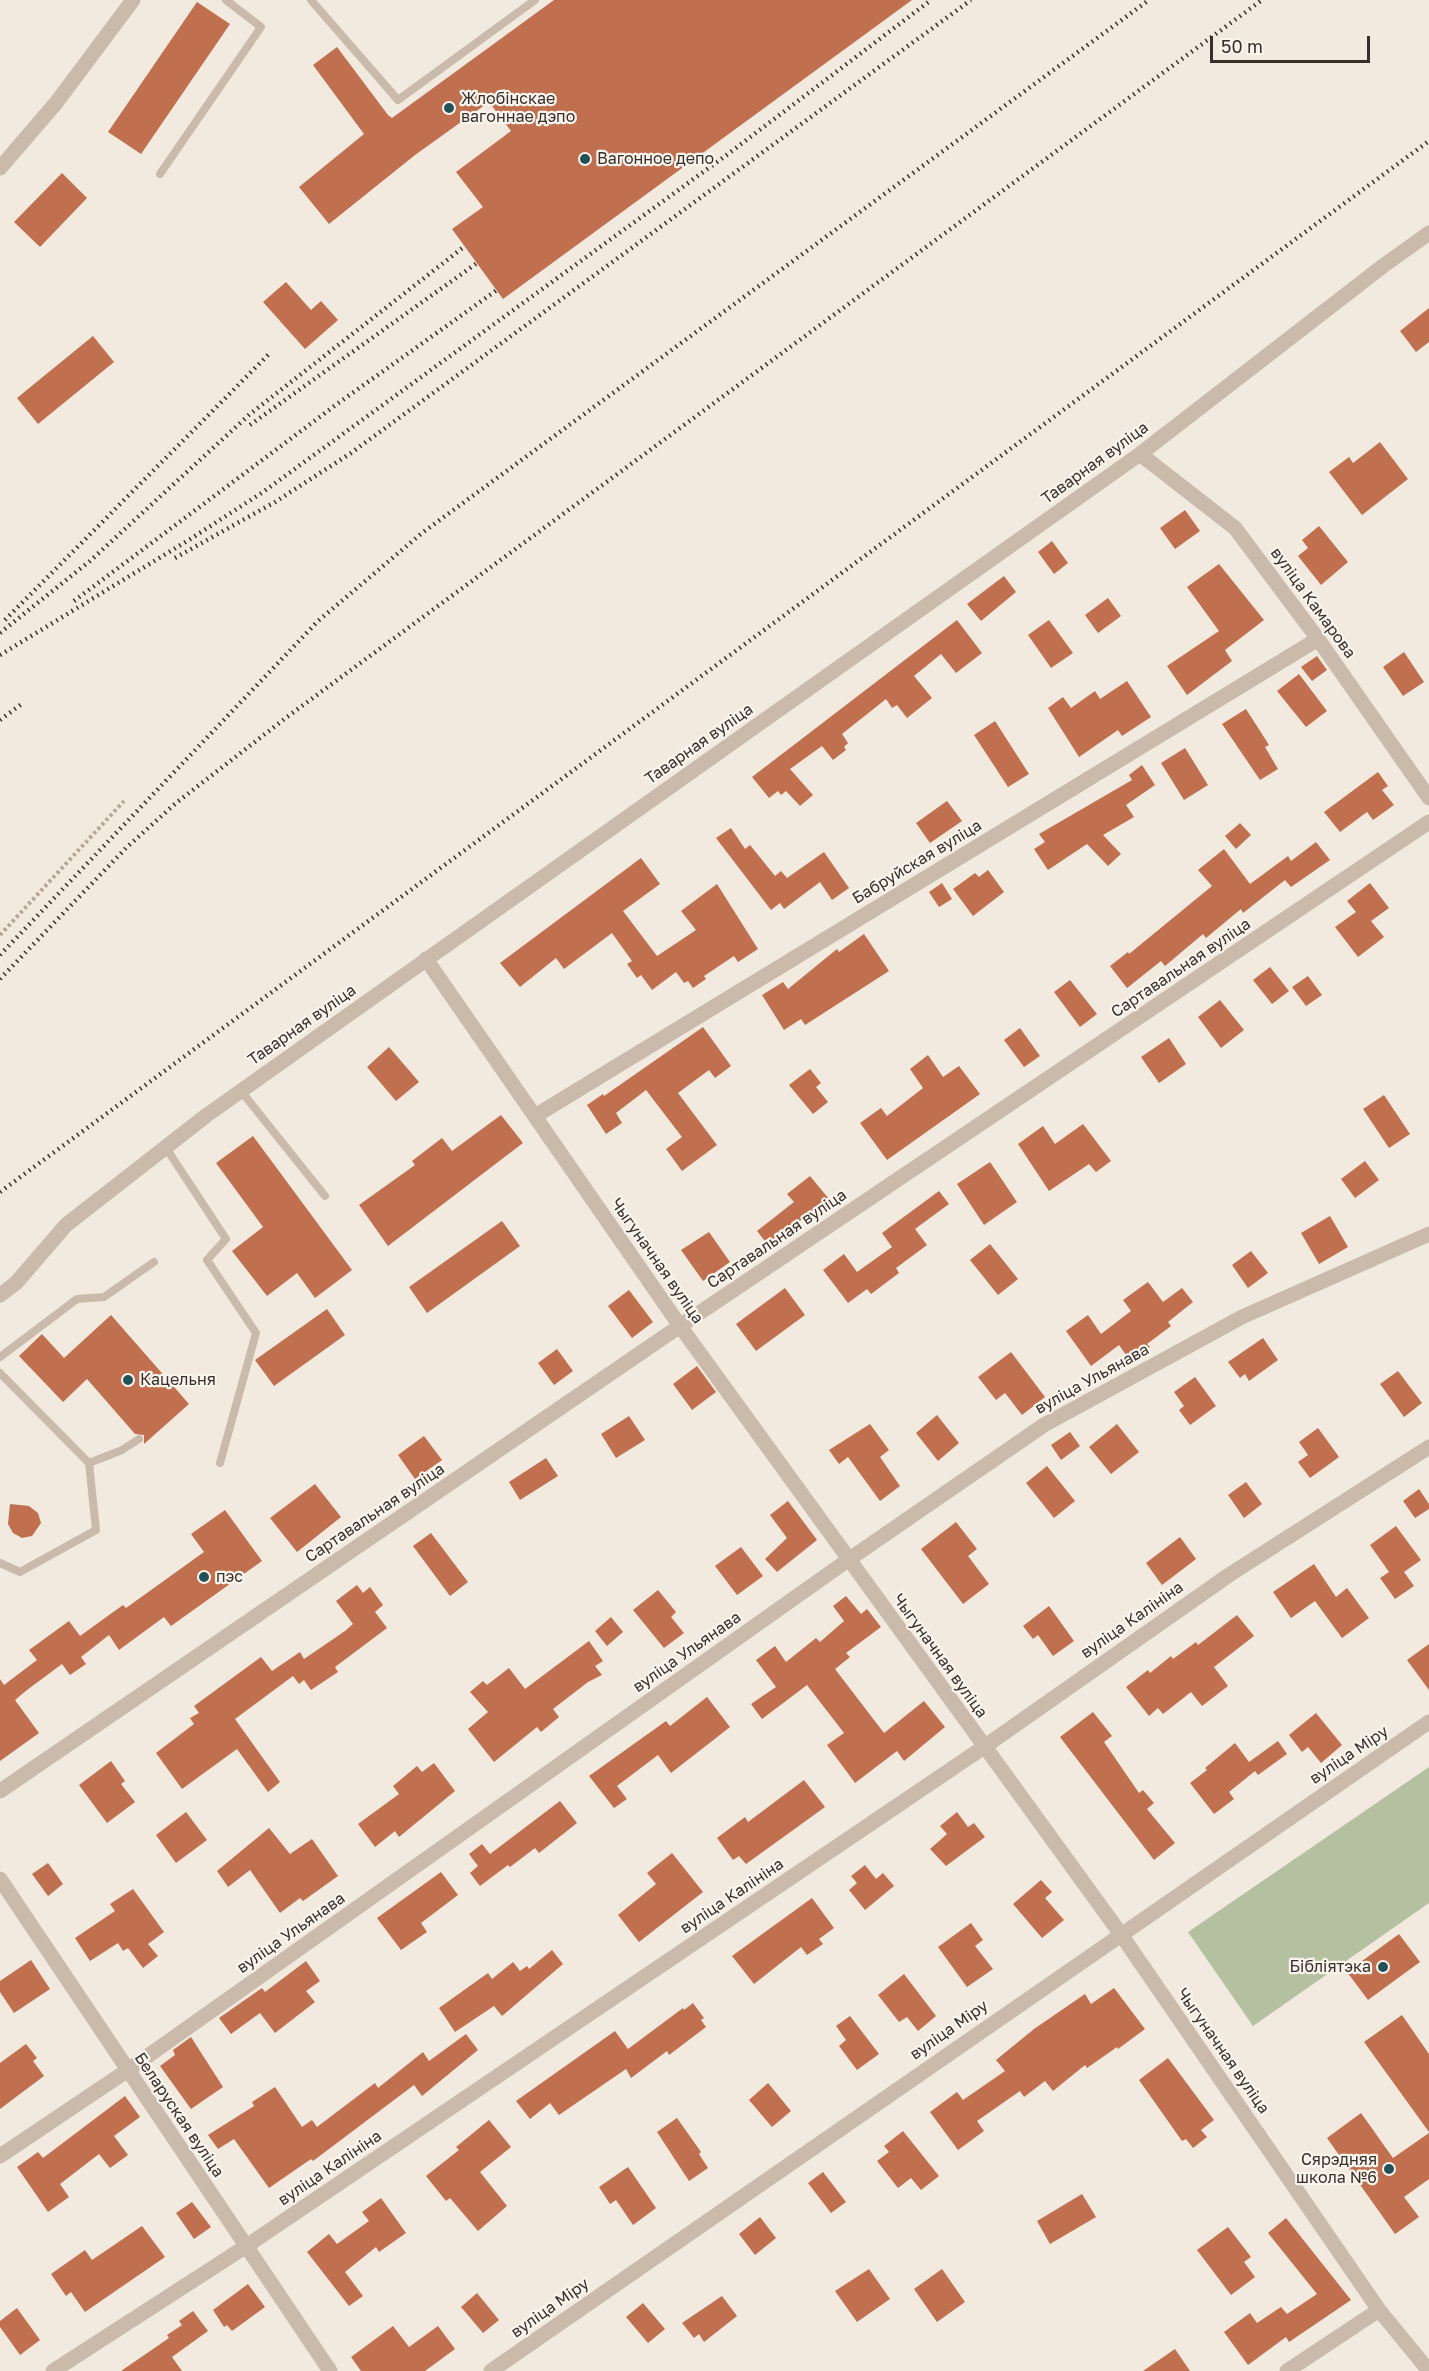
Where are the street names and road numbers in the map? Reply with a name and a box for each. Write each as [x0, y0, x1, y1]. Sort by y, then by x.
street label: Таварная вуліца [1038, 418, 1152, 508]
street label: вуліца Камарова [1266, 544, 1360, 662]
street label: Таварная вуліца [641, 700, 757, 788]
street label: Бабруйская вуліца [849, 816, 985, 908]
street label: Сартавальная вуліца [1108, 914, 1254, 1022]
street label: Таварная вуліца [244, 981, 360, 1069]
street label: Сартавальная вуліца [704, 1185, 850, 1293]
street label: Чыгуначная вуліца [606, 1195, 708, 1327]
street label: вуліца Ульянава [1032, 1340, 1152, 1418]
street label: Сартавальная вуліца [302, 1459, 448, 1567]
street label: вуліца Калініна [1077, 1578, 1187, 1662]
street label: Чыгуначная вуліца [889, 1590, 991, 1722]
street label: вуліца Ульянава [629, 1608, 745, 1696]
street label: вуліца Міру [1306, 1722, 1392, 1788]
street label: вуліца Калініна [677, 1854, 787, 1938]
street label: вуліца Ульянава [233, 1889, 349, 1977]
street label: Чыгуначная вуліца [1172, 1985, 1274, 2117]
street label: вуліца Міру [906, 1996, 992, 2064]
street label: Беларуская вуліца [130, 2049, 228, 2181]
street label: вуліца Калініна [275, 2126, 385, 2210]
street label: вуліца Міру [507, 2274, 593, 2342]

